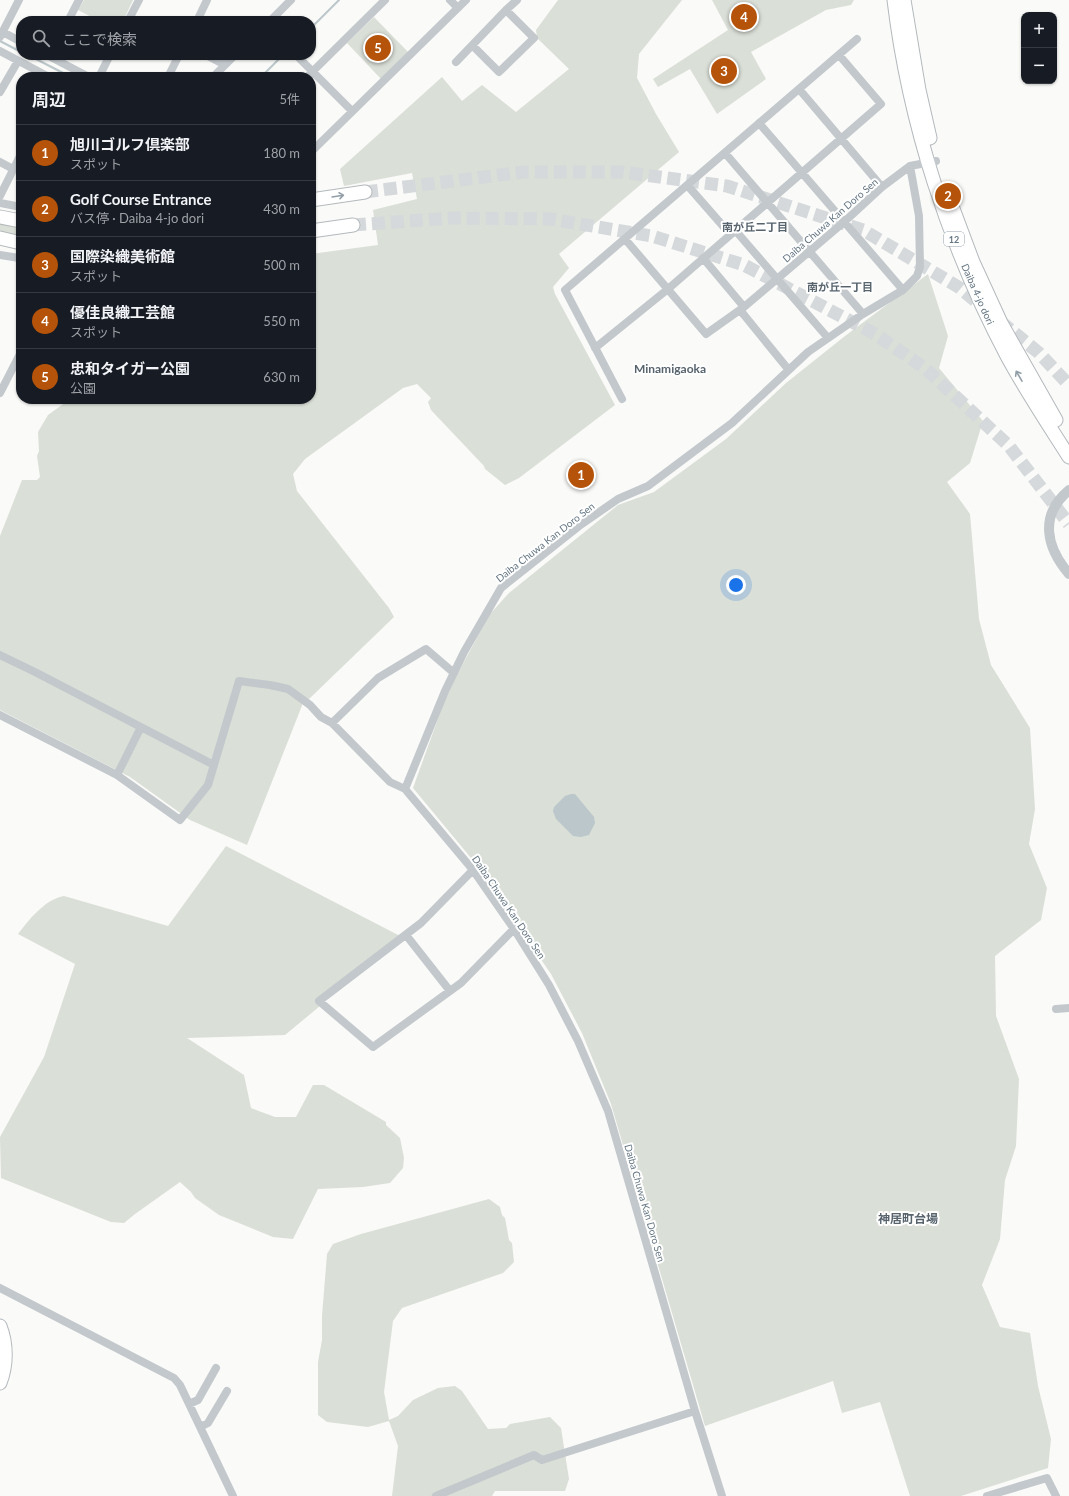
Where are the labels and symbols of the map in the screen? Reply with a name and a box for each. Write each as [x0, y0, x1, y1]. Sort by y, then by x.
pin: 4 [731, 2, 757, 32]
pin: 5 [365, 33, 391, 63]
pin: 3 [711, 56, 737, 86]
street label: Daiba Chuwa Kan Doro Sen [780, 175, 880, 265]
pin: 2 [935, 181, 961, 211]
one-way arrow [331, 192, 344, 200]
district label: 南が丘二丁目 [722, 220, 788, 233]
road number: 12 [944, 232, 964, 246]
street label: Daiba 4-jo dori [959, 262, 997, 326]
district label: 南が丘一丁目 [807, 280, 873, 293]
district label: Minamigaoka [634, 361, 706, 376]
one-way arrow [1015, 370, 1023, 382]
pin: 1 [568, 460, 594, 490]
street label: Daiba Chuwa Kan Doro Sen [493, 500, 597, 584]
your location [726, 575, 746, 595]
street label: Daiba Chuwa Kan Doro Sen [470, 853, 548, 961]
street label: Daiba Chuwa Kan Doro Sen [622, 1143, 668, 1263]
district label: 神居町台場 [878, 1211, 938, 1226]

